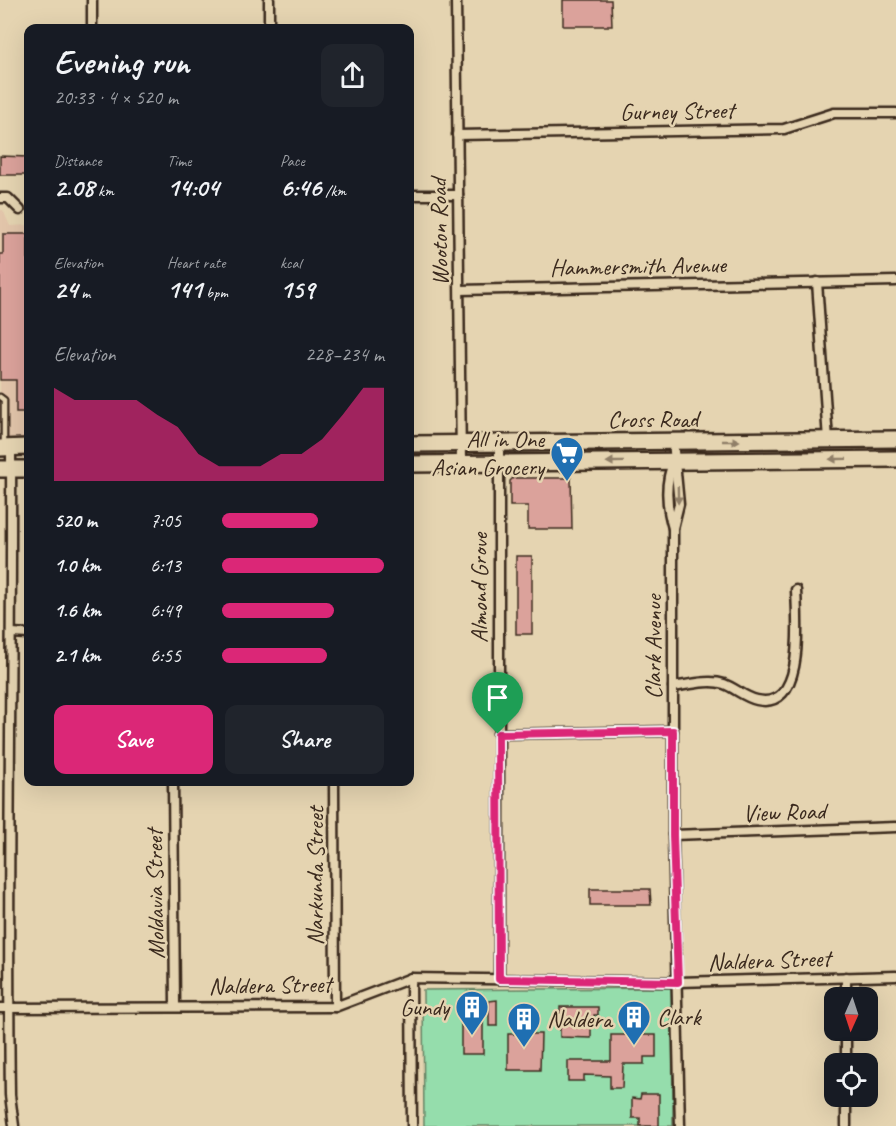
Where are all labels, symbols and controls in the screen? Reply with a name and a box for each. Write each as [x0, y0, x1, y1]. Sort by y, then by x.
text: Evening run [54, 41, 189, 83]
button: share [321, 44, 384, 107]
text: 20:33 · 4 × 520 m [54, 85, 178, 110]
street label: Gurney Street [620, 95, 737, 127]
text: Distance [54, 151, 102, 171]
text: Time [167, 151, 191, 171]
text: Pace [280, 151, 305, 171]
text: 2.08 [54, 171, 94, 204]
text: 14:04 [167, 171, 219, 204]
text: 6:46 [280, 171, 321, 204]
street label: Wooton Road [423, 174, 455, 286]
text: km [94, 181, 114, 201]
text: /km [321, 181, 346, 201]
street label: Hammersmith Avenue [550, 249, 728, 283]
text: Elevation [54, 253, 103, 273]
text: Heart rate [167, 253, 225, 273]
text: kcal [280, 253, 301, 273]
text: 24 [54, 273, 77, 306]
text: 141 [167, 273, 202, 306]
text: 159 [280, 273, 314, 306]
text: m [77, 283, 90, 303]
text: bpm [202, 283, 228, 303]
text: Elevation [54, 342, 116, 367]
text: 228–234 m [305, 342, 384, 367]
street label: Cross Road [608, 404, 702, 434]
place label: All in One Asian Grocery [431, 424, 546, 482]
supermarket icon: All in One Asian Grocery [549, 435, 585, 482]
one-way arrow [722, 436, 741, 446]
one-way arrow [828, 455, 847, 464]
one-way arrow [606, 457, 625, 467]
one-way arrow [673, 485, 683, 504]
text: 520 m [54, 508, 97, 533]
text: 7:05 [150, 508, 181, 533]
street label: Almond Grove [464, 531, 494, 643]
text: 1.0 km [54, 553, 101, 578]
text: 6:13 [150, 553, 181, 578]
street label: Clark Avenue [638, 593, 668, 699]
text: 1.6 km [54, 598, 101, 623]
text: 6:49 [150, 598, 181, 623]
text: 2.1 km [54, 643, 101, 668]
text: 6:55 [150, 643, 181, 668]
pin [472, 672, 523, 734]
icon: arrive [481, 681, 514, 714]
button: Save [54, 705, 213, 774]
button: Share [225, 705, 384, 774]
street label: View Road [742, 795, 829, 828]
street label: Narkunda Street [300, 805, 330, 945]
street label: Moldavia Street [139, 826, 171, 959]
street label: Naldera Street [707, 943, 834, 977]
street label: Naldera Street [208, 969, 335, 1001]
north arrow [824, 987, 878, 1041]
map controls [824, 987, 878, 1107]
building icon: Gundy [454, 989, 490, 1036]
place label: Gundy [400, 992, 451, 1022]
building icon: Clark [616, 999, 652, 1046]
building icon: Naldera [506, 1001, 542, 1048]
place label: Clark [657, 1002, 703, 1032]
place label: Naldera [547, 1004, 614, 1034]
button: locate [824, 1053, 878, 1107]

